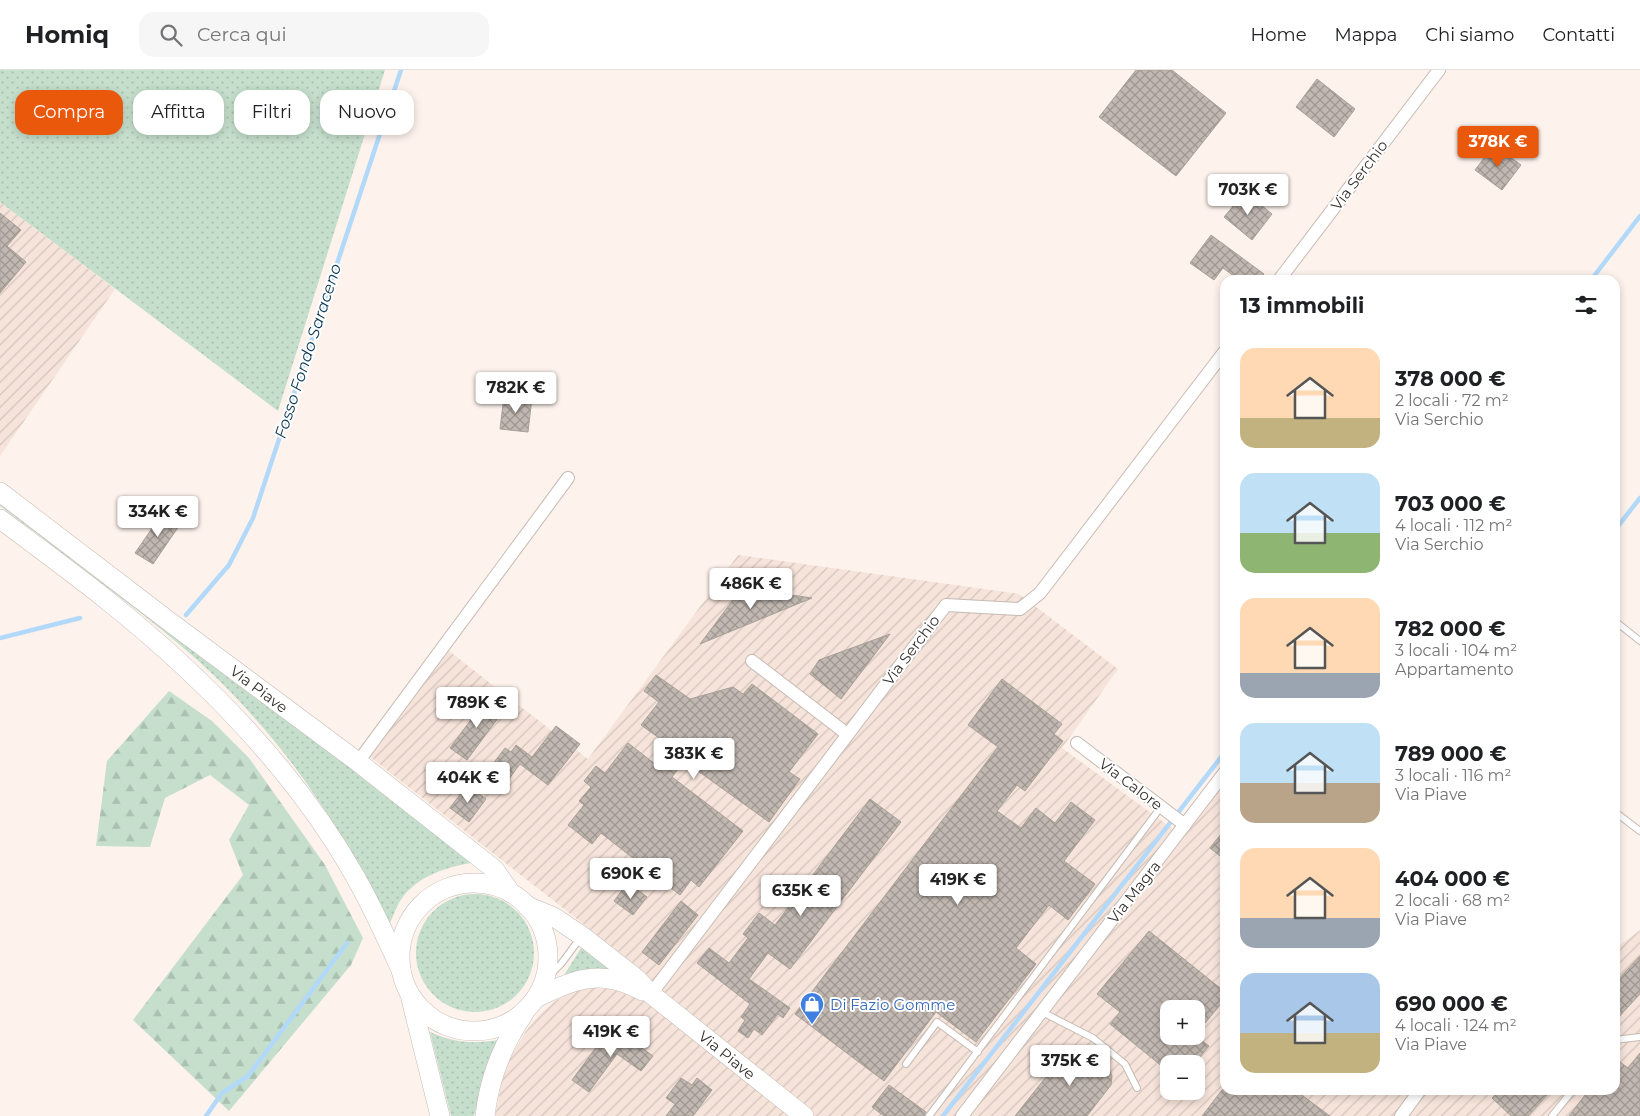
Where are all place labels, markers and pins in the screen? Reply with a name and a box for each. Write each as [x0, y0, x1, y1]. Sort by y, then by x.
pin: 378K € [1457, 126, 1539, 168]
pin: 703K € [1207, 174, 1289, 216]
pin: 782K € [475, 372, 557, 414]
pin: 334K € [117, 496, 199, 538]
pin: 486K € [710, 568, 792, 610]
pin: 789K € [436, 686, 518, 729]
pin: 383K € [653, 738, 735, 780]
pin: 404K € [427, 762, 509, 804]
pin: 690K € [590, 858, 672, 900]
pin: 419K € [917, 864, 999, 906]
pin: 635K € [760, 874, 842, 917]
shop icon: Di Fazio Gomme [799, 991, 825, 1025]
place label: Di Fazio Gomme [830, 995, 955, 1014]
pin: 419K € [570, 1016, 652, 1058]
pin: 375K € [1029, 1044, 1111, 1087]

